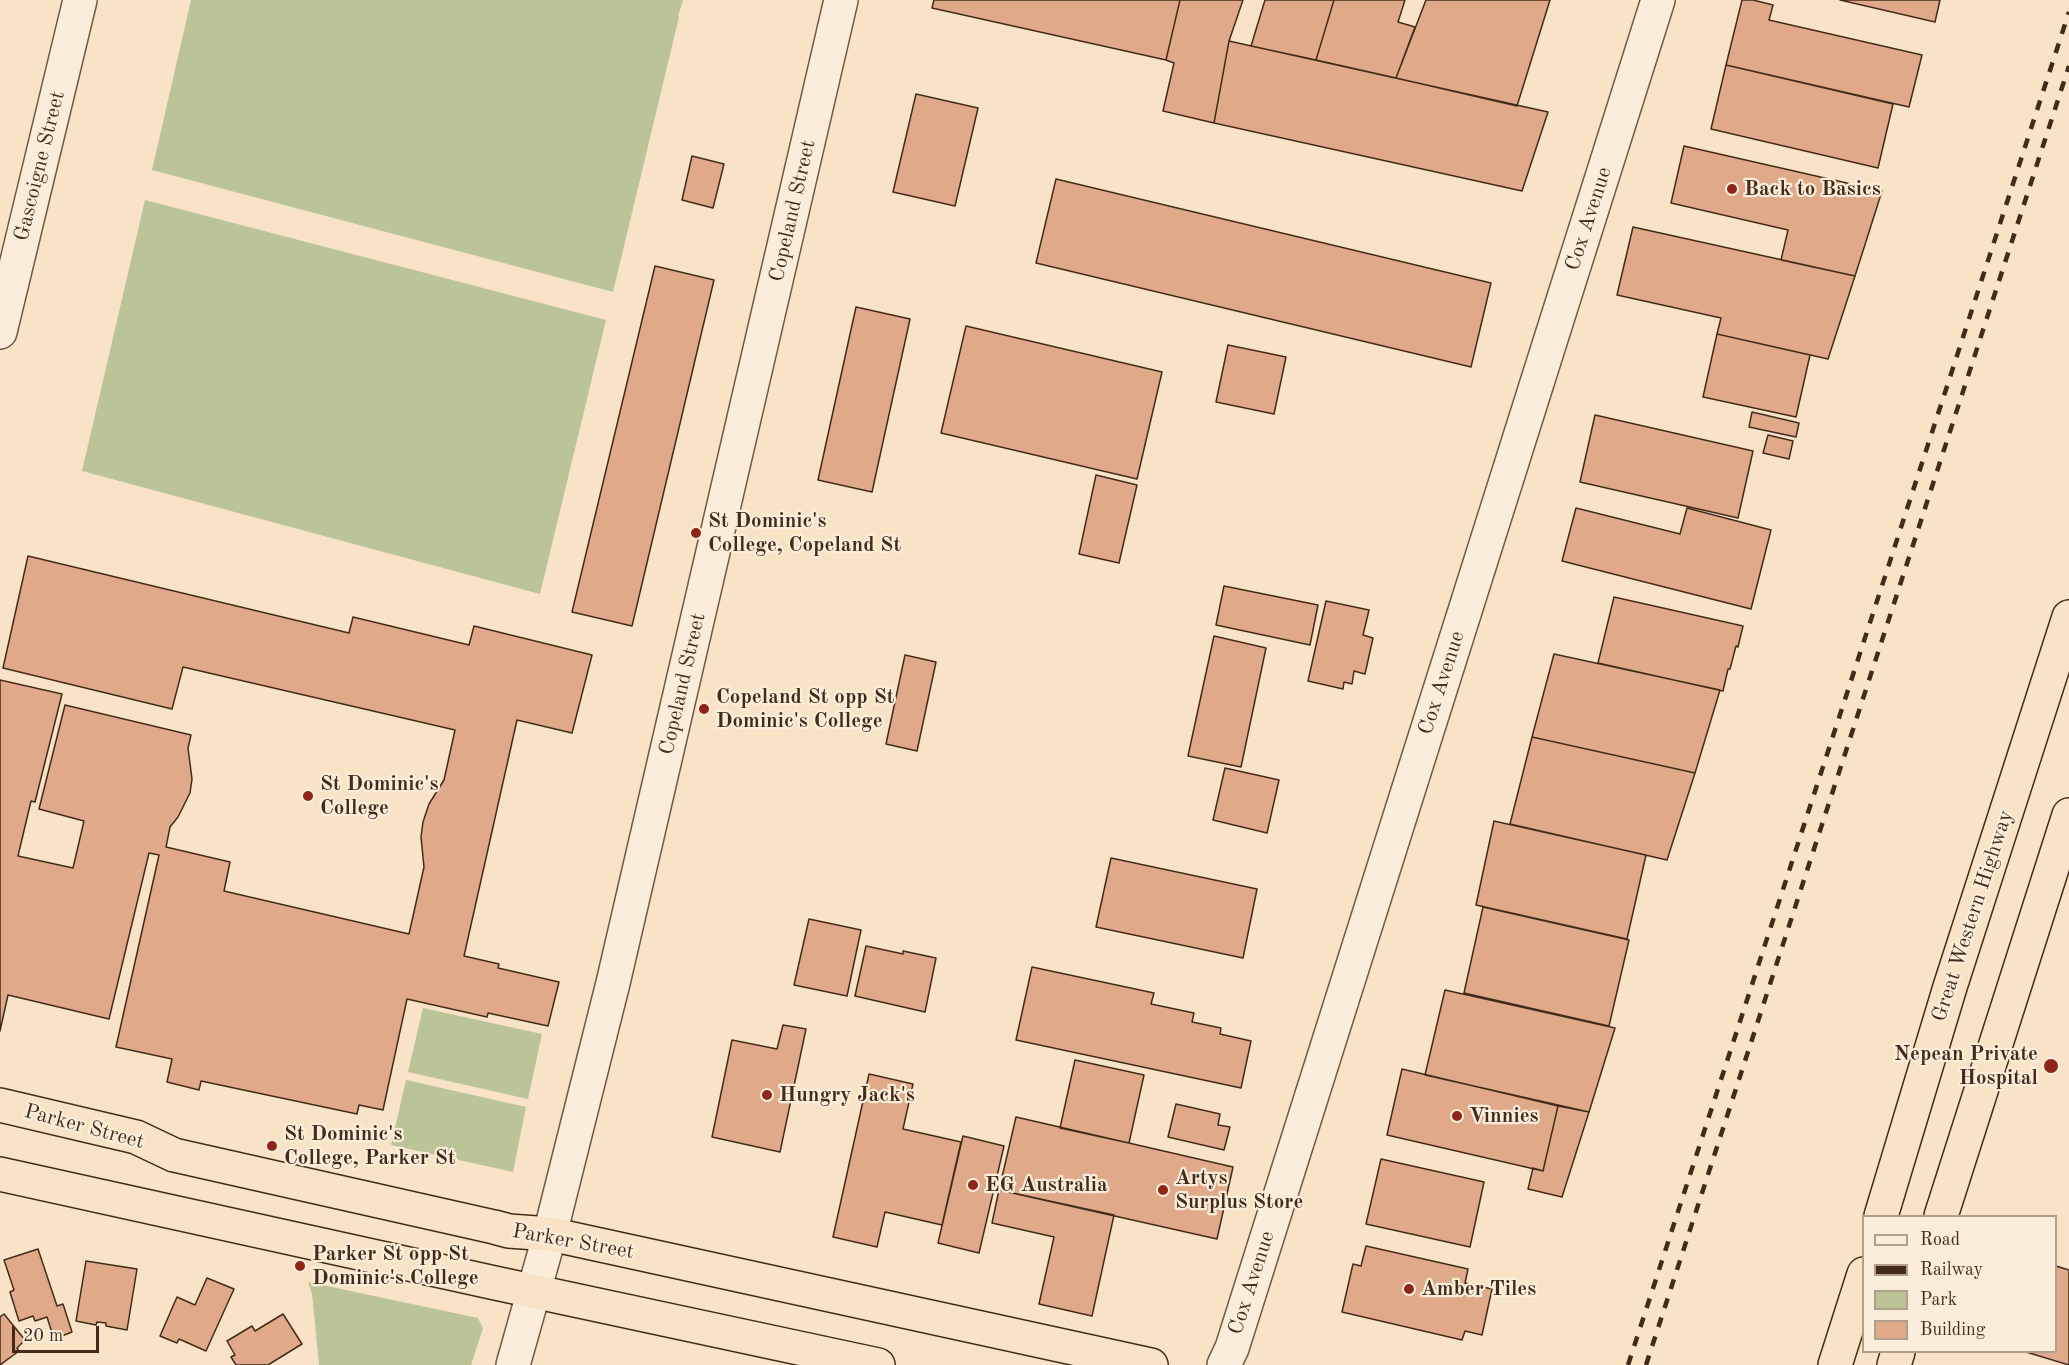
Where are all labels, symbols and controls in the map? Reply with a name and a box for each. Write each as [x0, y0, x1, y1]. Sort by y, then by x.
street label: Gascoigne Street [9, 88, 71, 244]
street label: Copeland Street [764, 138, 822, 284]
street label: Cox Avenue [1560, 164, 1618, 274]
place label: Back to Basics [1744, 176, 1881, 202]
marker: Back to Basics [1725, 182, 1739, 196]
place label: St Dominic's College, Copeland St [708, 508, 901, 558]
marker: St Dominic's College, Copeland St [689, 526, 703, 540]
street label: Copeland Street [654, 611, 712, 757]
street label: Cox Avenue [1413, 628, 1471, 738]
place label: Copeland St opp St Dominic's College [716, 684, 894, 734]
marker: Copeland St opp St Dominic's College [697, 702, 711, 716]
place label: St Dominic's College [320, 771, 438, 821]
marker: St Dominic's College [301, 789, 315, 803]
street label: Great Western Highway [1927, 807, 2019, 1025]
place label: Nepean Private Hospital [1894, 1041, 2038, 1091]
marker: Nepean Private Hospital [2042, 1057, 2060, 1075]
place label: Hungry Jack's [779, 1082, 915, 1108]
marker: Hungry Jack's [760, 1088, 774, 1102]
street label: Parker Street [21, 1099, 147, 1155]
place label: Vinnies [1469, 1103, 1539, 1129]
marker: Vinnies [1450, 1109, 1464, 1123]
place label: St Dominic's College, Parker St [284, 1121, 456, 1171]
marker: St Dominic's College, Parker St [265, 1139, 279, 1153]
place label: Artys Surplus Store [1175, 1165, 1303, 1215]
place label: EG Australia [985, 1172, 1108, 1198]
marker: EG Australia [966, 1178, 980, 1192]
marker: Artys Surplus Store [1156, 1183, 1170, 1197]
legend [1862, 1215, 2057, 1353]
street label: Parker Street [510, 1219, 636, 1265]
street label: Cox Avenue [1223, 1228, 1281, 1338]
text: Road [1920, 1231, 1960, 1249]
place label: Parker St opp St Dominic's College [312, 1241, 479, 1291]
marker: Parker St opp St Dominic's College [293, 1259, 307, 1273]
text: Railway [1920, 1261, 1983, 1279]
place label: Amber Tiles [1421, 1276, 1536, 1302]
marker: Amber Tiles [1402, 1282, 1416, 1296]
text: Park [1920, 1291, 1957, 1309]
scale bar [15, 1314, 102, 1352]
text: Building [1920, 1321, 1985, 1339]
text: 20 m [23, 1327, 63, 1345]

